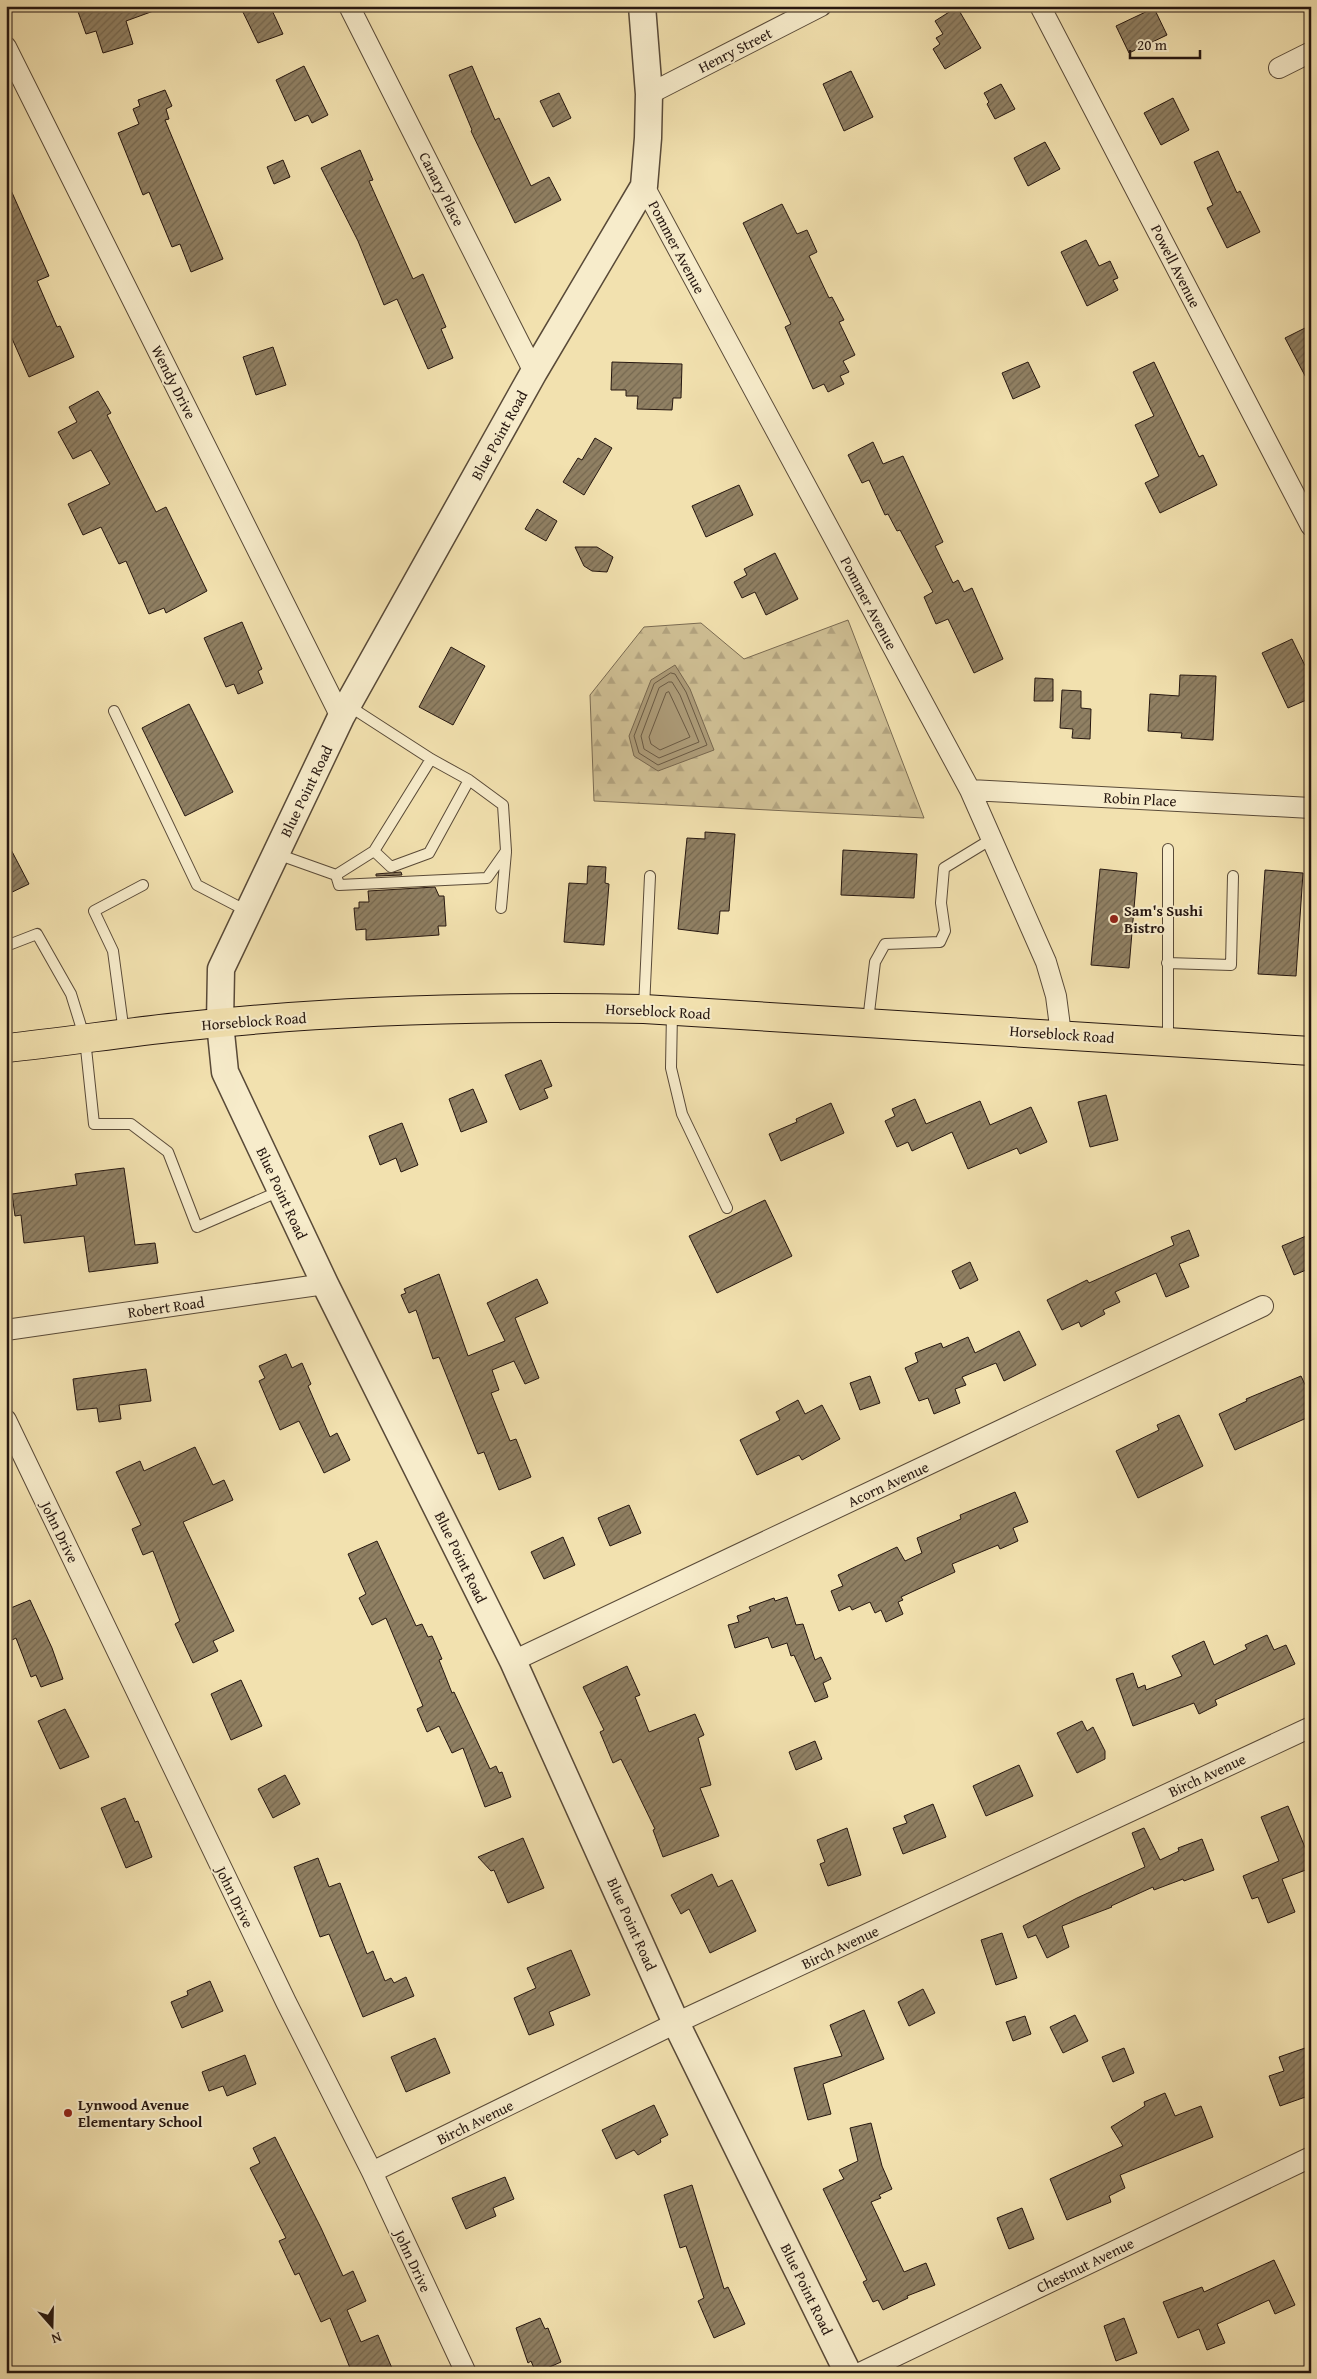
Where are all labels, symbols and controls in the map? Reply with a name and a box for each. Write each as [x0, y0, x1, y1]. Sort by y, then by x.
street label: Henry Street [694, 22, 776, 78]
scale bar [1130, 28, 1200, 60]
text: 20 m [1137, 34, 1168, 55]
street label: Canary Place [414, 148, 470, 230]
street label: Pommer Avenue [644, 197, 710, 297]
street label: Powell Avenue [1146, 221, 1206, 311]
street label: Wendy Drive [146, 342, 202, 422]
street label: Blue Point Road [466, 386, 532, 484]
street label: Pommer Avenue [836, 553, 902, 653]
street label: Blue Point Road [275, 742, 337, 840]
street label: Robin Place [1103, 787, 1177, 811]
place label: Sam's Sushi Bistro [1124, 900, 1203, 938]
marker: Sam's Sushi Bistro [1108, 913, 1120, 925]
street label: Horseblock Road [605, 998, 711, 1024]
street label: Horseblock Road [201, 1007, 307, 1035]
street label: Horseblock Road [1009, 1020, 1115, 1048]
street label: Blue Point Road [251, 1143, 313, 1243]
street label: Robert Road [126, 1291, 206, 1323]
street label: Acorn Avenue [844, 1456, 932, 1512]
street label: John Drive [35, 1496, 84, 1566]
street label: Blue Point Road [430, 1508, 492, 1606]
street label: Birch Avenue [1165, 1748, 1249, 1802]
street label: John Drive [210, 1861, 259, 1931]
street label: Blue Point Road [602, 1874, 662, 1974]
street label: Birch Avenue [798, 1920, 882, 1974]
place label: Lynwood Avenue Elementary School [78, 2094, 203, 2132]
street label: Birch Avenue [433, 2094, 517, 2150]
marker: Lynwood Avenue Elementary School [62, 2107, 74, 2119]
street label: John Drive [389, 2225, 437, 2295]
street label: Chestnut Avenue [1033, 2232, 1137, 2298]
street label: Blue Point Road [776, 2240, 838, 2338]
north arrow [28, 2302, 78, 2352]
text: N [48, 2327, 64, 2349]

